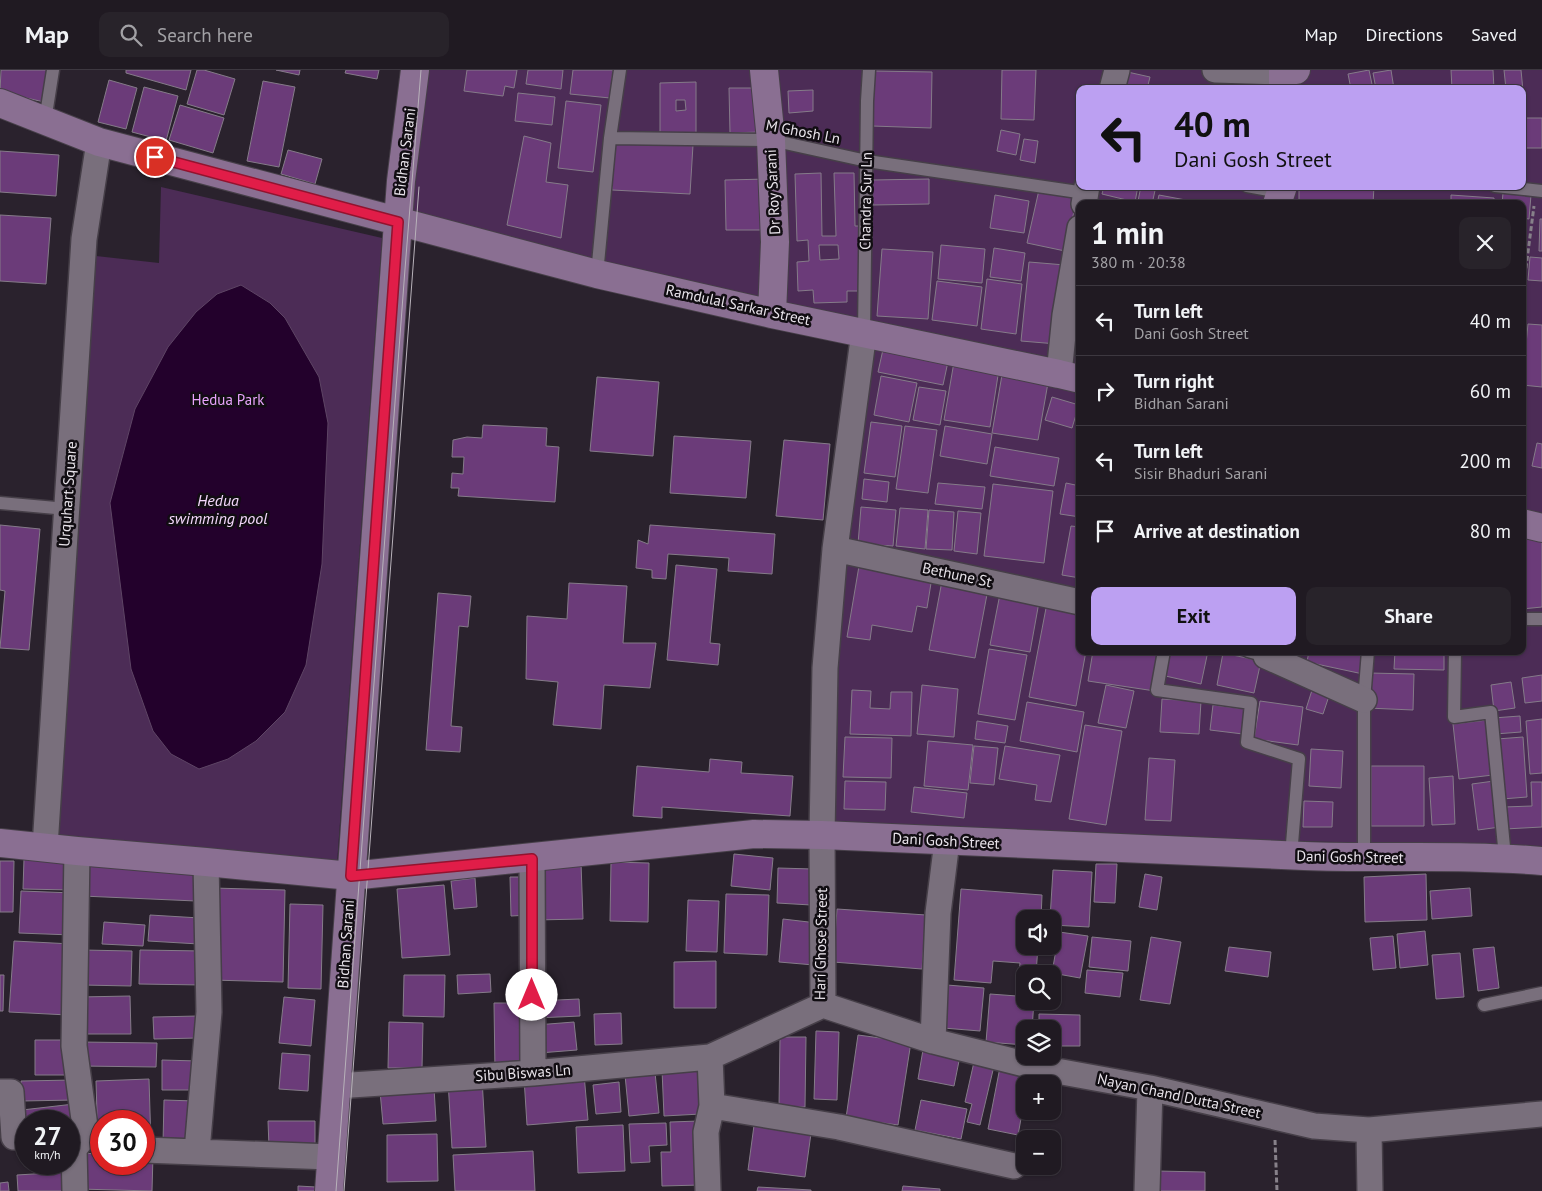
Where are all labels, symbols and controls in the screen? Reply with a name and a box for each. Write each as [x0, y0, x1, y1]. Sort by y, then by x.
search box [99, 12, 449, 57]
text: Map [25, 19, 69, 50]
icon: search [117, 21, 145, 49]
text: Search here [157, 23, 253, 47]
text: Map [1305, 23, 1337, 46]
text: Directions [1365, 23, 1443, 46]
text: Saved [1471, 23, 1517, 46]
text: 40 m [1174, 101, 1251, 147]
icon: left [1091, 105, 1156, 170]
street label: Bidhan Sarani [390, 107, 419, 197]
street label: M Ghosh Ln [764, 115, 842, 148]
pin [134, 136, 176, 178]
icon: arrive [141, 143, 169, 171]
text: Dani Gosh Street [1174, 145, 1332, 173]
street label: Dr Roy Sarani [761, 149, 784, 235]
street label: Chandra Sur Ln [855, 152, 876, 250]
text: 1 min [1091, 213, 1164, 252]
button: close [1459, 217, 1511, 269]
text: 380 m · 20:38 [1091, 252, 1186, 272]
street label: Ramdulal Sarkar Street [664, 280, 812, 329]
text: Turn left [1134, 299, 1203, 323]
icon: left [1091, 307, 1119, 335]
text: 40 m [1470, 309, 1511, 333]
text: Dani Gosh Street [1134, 323, 1249, 343]
text: Turn right [1134, 369, 1214, 393]
icon: right [1091, 377, 1119, 405]
text: 60 m [1470, 379, 1511, 403]
park label: Hedua Park [192, 390, 265, 409]
text: Bidhan Sarani [1134, 393, 1229, 413]
text: Turn left [1134, 439, 1203, 463]
street label: Urquhart Square [54, 441, 81, 547]
icon: left [1091, 447, 1119, 475]
text: 200 m [1459, 449, 1511, 473]
text: Sisir Bhaduri Sarani [1134, 463, 1268, 483]
water label: Hedua swimming pool [168, 490, 268, 528]
icon: arrive [1091, 517, 1119, 545]
text: Arrive at destination [1134, 519, 1300, 543]
text: 80 m [1470, 519, 1511, 543]
street label: Bethune St [921, 558, 994, 591]
button: Exit [1091, 587, 1296, 645]
button: Share [1306, 587, 1511, 645]
street label: Dani Gosh Street [892, 828, 1000, 853]
street label: Dani Gosh Street [1296, 846, 1404, 867]
street label: Hari Ghose Street [810, 888, 831, 1000]
street label: Bidhan Sarani [333, 899, 358, 989]
map controls [1016, 910, 1061, 1175]
button: sound [1016, 910, 1061, 955]
button: search [1016, 965, 1061, 1010]
position arrow [505, 968, 557, 1020]
button: layers [1016, 1020, 1061, 1065]
street label: Sibu Biswas Ln [475, 1060, 571, 1085]
street label: Nayan Chand Dutta Street [1096, 1069, 1263, 1122]
button: + [1016, 1075, 1061, 1120]
speed limit sign: 30 [90, 1110, 155, 1175]
text: 27 [33, 1120, 62, 1152]
button: − [1016, 1130, 1061, 1175]
text: km/h [34, 1147, 61, 1162]

